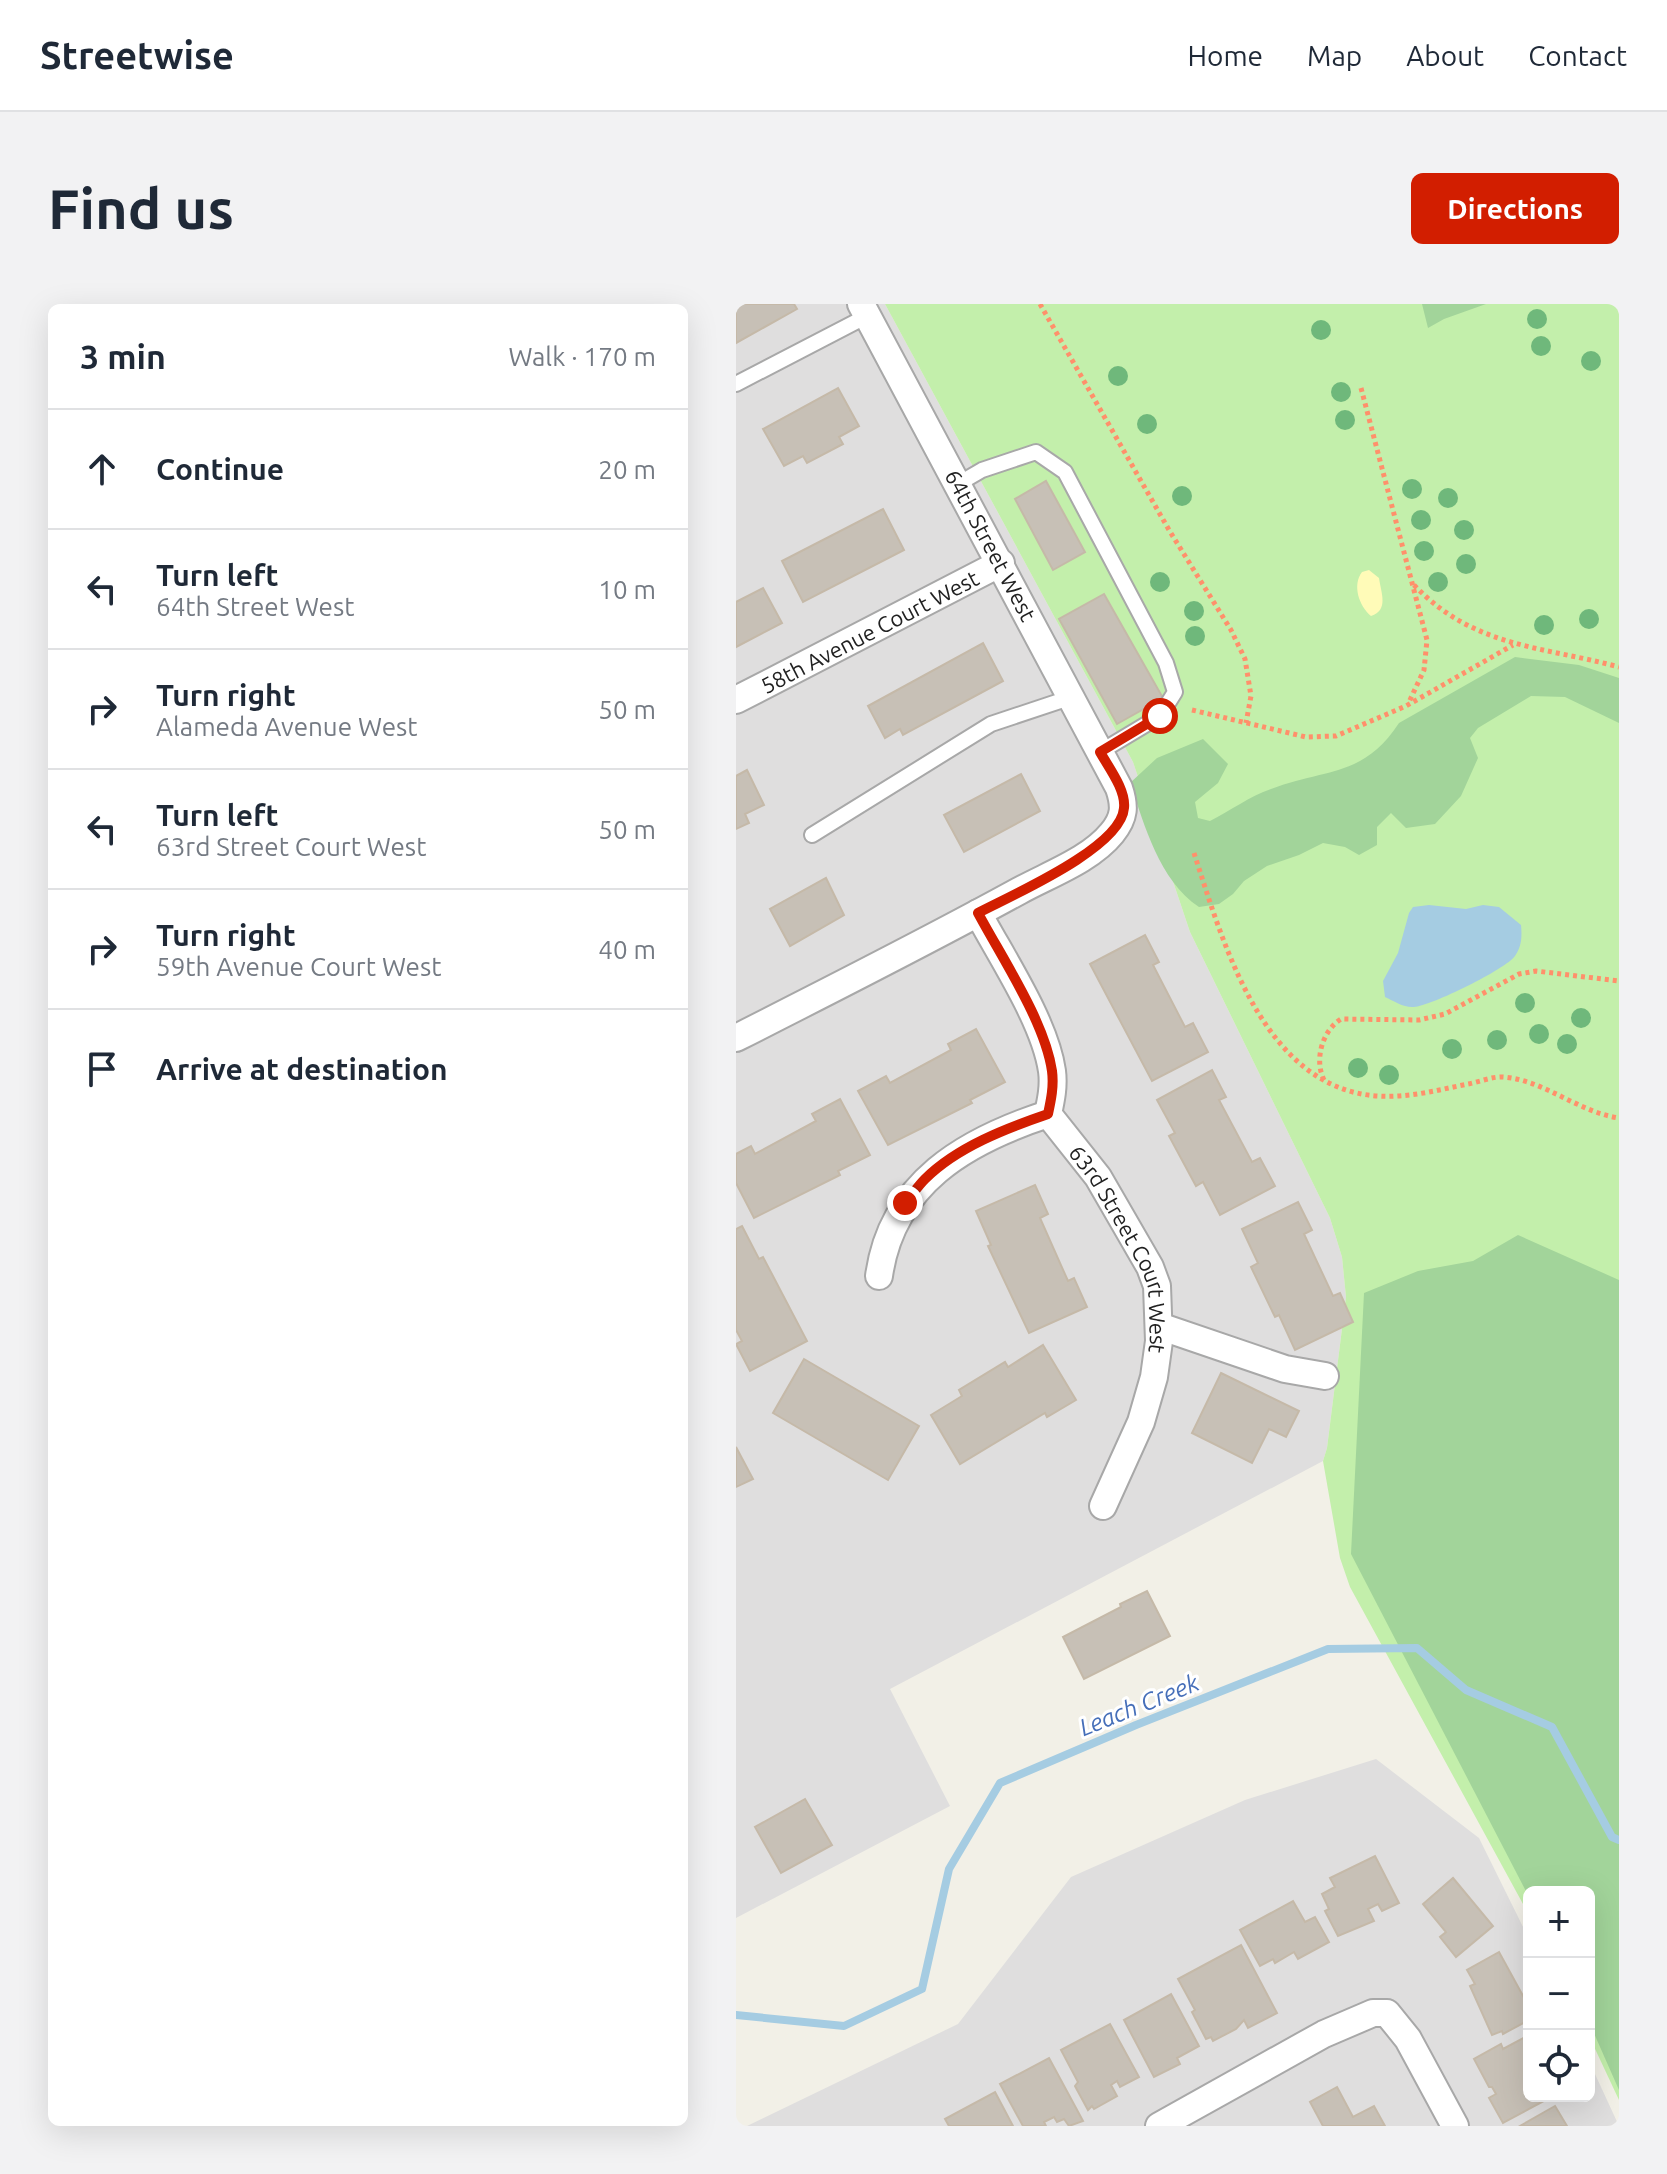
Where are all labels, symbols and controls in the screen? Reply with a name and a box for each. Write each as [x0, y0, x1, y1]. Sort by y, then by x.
text: Streetwise [40, 34, 234, 76]
text: Home [1188, 40, 1263, 71]
text: Map [1307, 40, 1362, 71]
text: About [1406, 40, 1484, 71]
text: Contact [1528, 40, 1627, 71]
button: Directions [1411, 173, 1619, 244]
text: Find us [48, 177, 234, 240]
text: 3 min [80, 337, 166, 375]
text: Walk · 170 m [508, 342, 656, 371]
icon: ahead [80, 447, 124, 491]
text: Continue [156, 452, 284, 486]
text: 20 m [598, 455, 656, 484]
street label: 64th Street West [941, 465, 1042, 625]
text: Turn left [156, 558, 278, 592]
street label: 58th Avenue Court West [756, 564, 983, 698]
icon: left [80, 567, 124, 611]
text: 10 m [598, 575, 656, 604]
text: 64th Street West [156, 592, 354, 621]
text: Turn right [156, 678, 296, 712]
icon: right [80, 687, 124, 731]
text: 50 m [598, 695, 656, 724]
route start [1142, 698, 1178, 734]
text: Alameda Avenue West [156, 712, 418, 741]
text: Turn left [156, 798, 278, 832]
icon: left [80, 807, 124, 851]
text: 50 m [598, 815, 656, 844]
text: 63rd Street Court West [156, 832, 426, 861]
text: Turn right [156, 918, 296, 952]
icon: right [80, 927, 124, 971]
text: 40 m [598, 935, 656, 964]
text: 59th Avenue Court West [156, 952, 441, 981]
icon: arrive [80, 1047, 124, 1091]
text: Arrive at destination [156, 1052, 448, 1086]
street label: 63rd Street Court West [1065, 1140, 1172, 1355]
route end [887, 1185, 923, 1221]
water label: Leach Creek [1075, 1669, 1203, 1741]
map controls [1523, 1886, 1595, 2102]
button: + [1523, 1886, 1595, 1958]
button: − [1523, 1958, 1595, 2030]
button: locate [1523, 2030, 1595, 2102]

